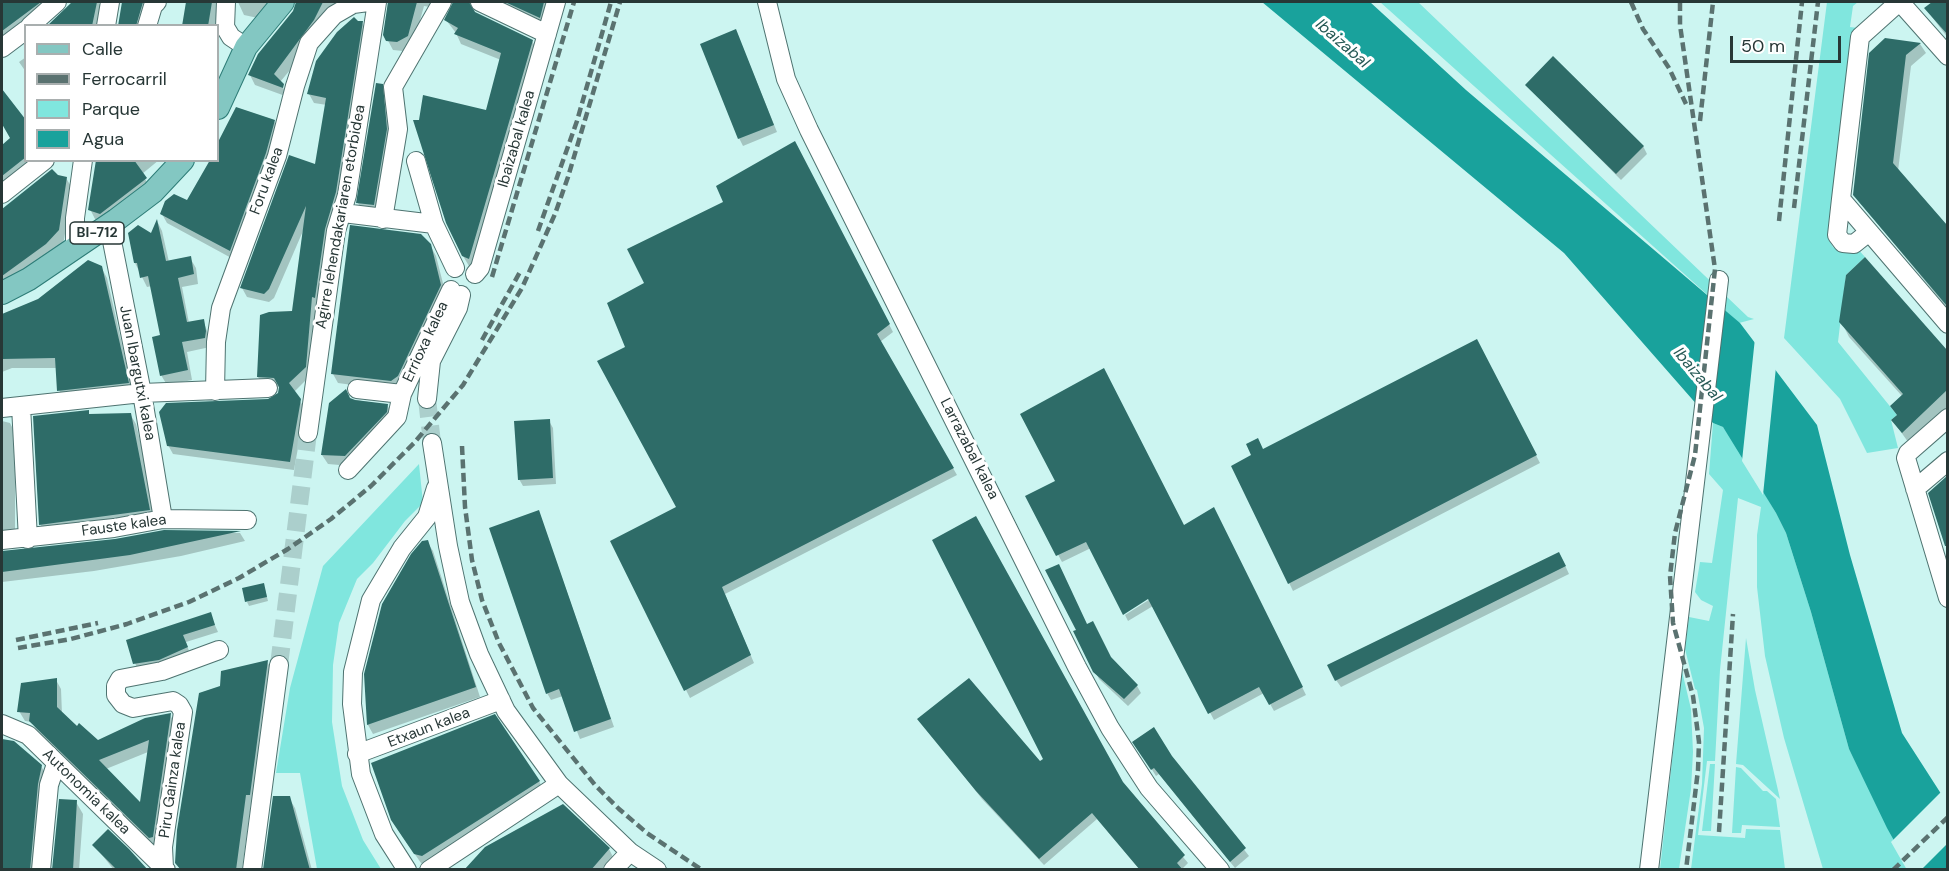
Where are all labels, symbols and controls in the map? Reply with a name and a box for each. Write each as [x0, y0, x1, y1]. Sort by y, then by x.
water label: Ibaizabal [1311, 15, 1373, 73]
legend [24, 24, 219, 162]
scale bar [1733, 24, 1844, 62]
text: 50 m [1741, 34, 1785, 58]
text: Calle [82, 37, 123, 61]
text: Ferrocarril [82, 67, 167, 91]
street label: Ibaizabal kalea [495, 88, 539, 190]
text: Parque [82, 97, 140, 121]
street label: Agirre lehendakariaren etorbidea [312, 104, 370, 330]
text: Agua [82, 127, 124, 151]
street label: Foru kalea [246, 145, 288, 217]
road number: BI-712 [70, 222, 124, 244]
street label: Errioxa kalea [399, 299, 453, 385]
street label: Juan Ibargutxi kalea [115, 304, 159, 442]
water label: Ibaizabal [1669, 344, 1725, 406]
street label: Larrazabal kalea [936, 395, 1002, 503]
street label: Fauste kalea [80, 511, 168, 541]
street label: Etxaun kalea [385, 704, 473, 752]
street label: Piru Gainza kalea [156, 721, 190, 839]
street label: Autonomia kalea [38, 745, 134, 839]

